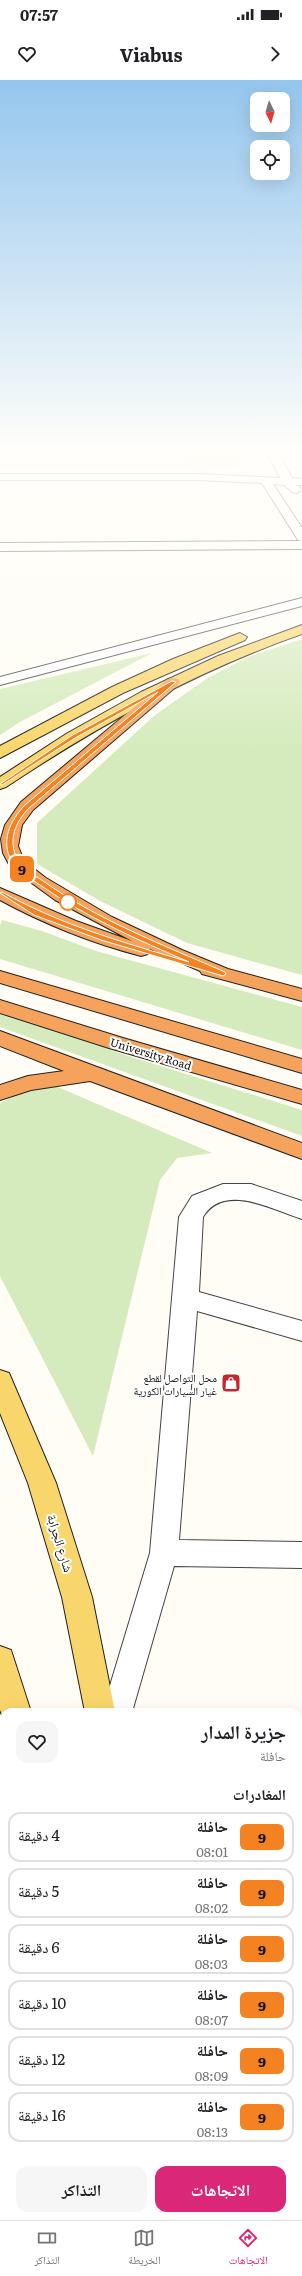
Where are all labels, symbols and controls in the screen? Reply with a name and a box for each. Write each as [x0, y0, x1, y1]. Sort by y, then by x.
text: 07:57 [20, 3, 58, 26]
text: Viabus [120, 41, 182, 68]
icon: heart [16, 43, 38, 65]
icon: forward [264, 43, 286, 65]
north arrow [250, 92, 290, 132]
map controls [250, 92, 290, 180]
button: locate [250, 140, 290, 180]
line badge: 9 [9, 856, 35, 882]
text: 9 [18, 859, 26, 879]
unlabelled marker [59, 893, 77, 911]
street label: University Road [108, 1033, 194, 1073]
place label: محل التواصل لقطع غيار السيارات الكورية [134, 1369, 217, 1398]
shop icon: محل التواصل لقطع غيار السيارات الكورية [220, 1372, 242, 1394]
street label: شارع الجرابة [42, 1512, 79, 1575]
text: جزيرة المدار [201, 1717, 286, 1745]
button: heart [16, 1721, 58, 1763]
text: حافلة [260, 1746, 286, 1765]
text: المغادرات [233, 1782, 286, 1805]
text: حافلة [197, 1814, 228, 1837]
text: 4 دقيقة [18, 1823, 60, 1846]
text: 9 [258, 1827, 266, 1847]
text: 08:01 [196, 1842, 228, 1861]
text: حافلة [197, 1870, 228, 1893]
text: 5 دقيقة [18, 1879, 59, 1902]
text: 9 [258, 1883, 266, 1903]
text: 08:02 [195, 1898, 228, 1917]
text: حافلة [197, 1926, 228, 1949]
text: 6 دقيقة [18, 1935, 60, 1958]
text: 9 [258, 1939, 266, 1959]
text: 08:03 [195, 1954, 228, 1973]
text: حافلة [197, 1982, 228, 2005]
text: 10 دقيقة [18, 1991, 66, 2014]
text: 9 [258, 1995, 266, 2015]
text: 08:07 [195, 2010, 228, 2029]
text: حافلة [197, 2038, 228, 2061]
text: 12 دقيقة [18, 2047, 65, 2070]
text: 9 [258, 2051, 266, 2071]
text: 08:09 [195, 2066, 228, 2085]
text: حافلة [197, 2094, 228, 2117]
text: 16 دقيقة [18, 2103, 66, 2126]
text: 9 [258, 2107, 266, 2127]
text: 08:13 [197, 2122, 228, 2141]
button: التذاكر [16, 2166, 147, 2212]
button: الاتجاهات [155, 2166, 286, 2212]
tab: التذاكر [34, 2227, 60, 2271]
tab: الخريطة [128, 2227, 161, 2271]
tab: الاتجاهات [229, 2227, 268, 2271]

